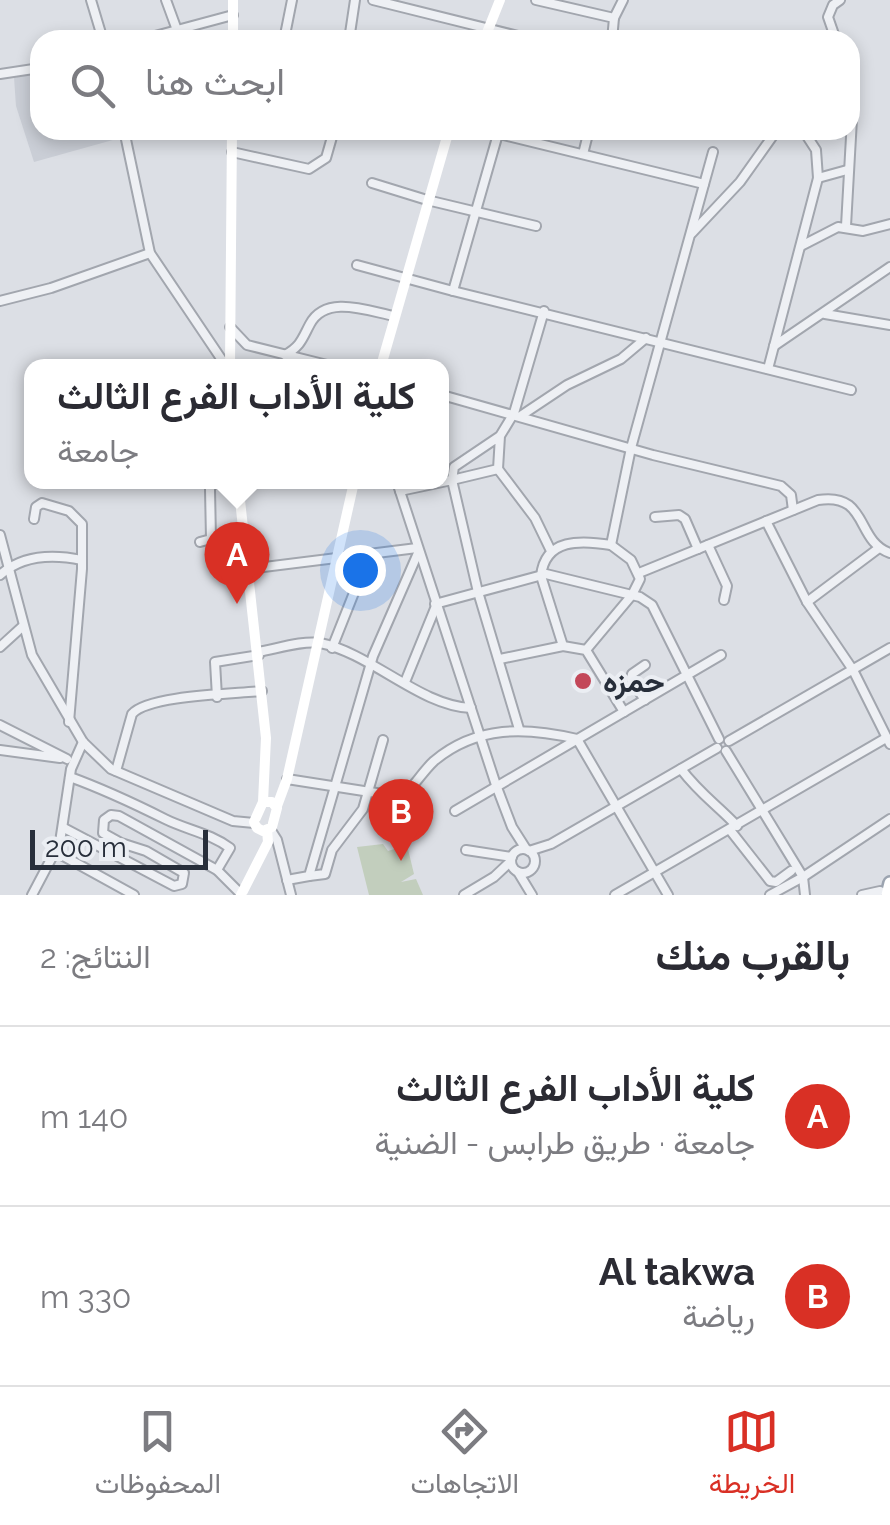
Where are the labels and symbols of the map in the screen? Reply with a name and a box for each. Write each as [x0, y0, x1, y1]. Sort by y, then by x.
pin: A [204, 522, 270, 604]
your location [335, 545, 386, 596]
place label: حمزه [603, 664, 665, 700]
marker: حمزه [572, 670, 594, 692]
pin: B [368, 778, 434, 861]
scale bar [30, 825, 208, 870]

